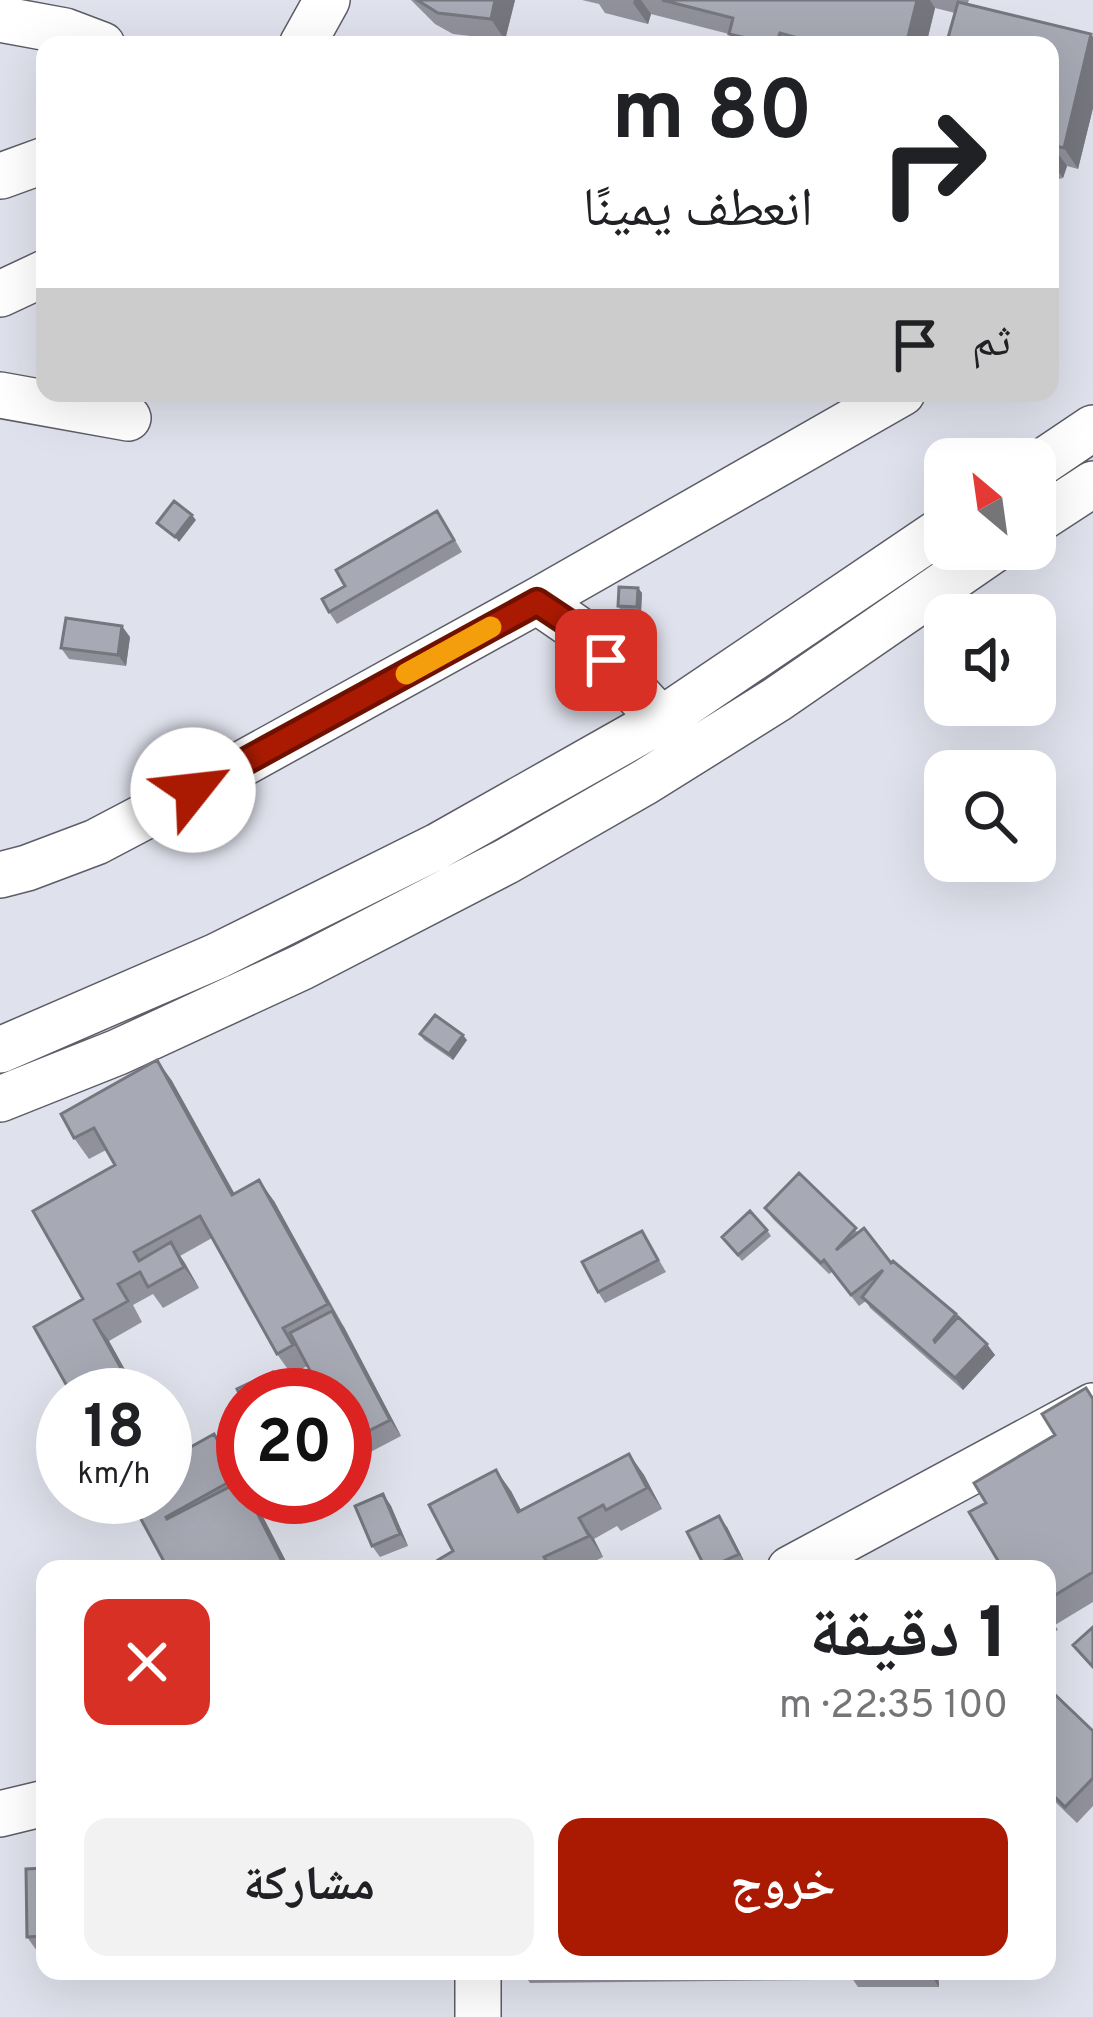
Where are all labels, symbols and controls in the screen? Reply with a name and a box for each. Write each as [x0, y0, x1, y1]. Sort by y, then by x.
text: 80 m [612, 63, 813, 169]
icon: right [855, 84, 1011, 240]
text: انعطف يمينًا [582, 177, 813, 246]
icon: arrive [882, 312, 948, 378]
text: ثم [972, 315, 1011, 372]
north arrow [924, 438, 1056, 570]
map controls [924, 438, 1056, 882]
button: sound [924, 594, 1056, 726]
pin [555, 609, 657, 711]
icon: arrive [573, 627, 639, 693]
position arrow [130, 727, 256, 853]
button: search [924, 750, 1056, 882]
speed limit sign: 20 [216, 1368, 372, 1524]
text: 18 [83, 1393, 145, 1469]
text: km/h [78, 1457, 150, 1494]
text: 1 دقيقة [809, 1592, 1008, 1684]
button: close [84, 1599, 210, 1725]
text: 100 m · 22:35 [779, 1683, 1008, 1732]
button: مشاركة [84, 1818, 534, 1956]
button: خروج [558, 1818, 1008, 1956]

